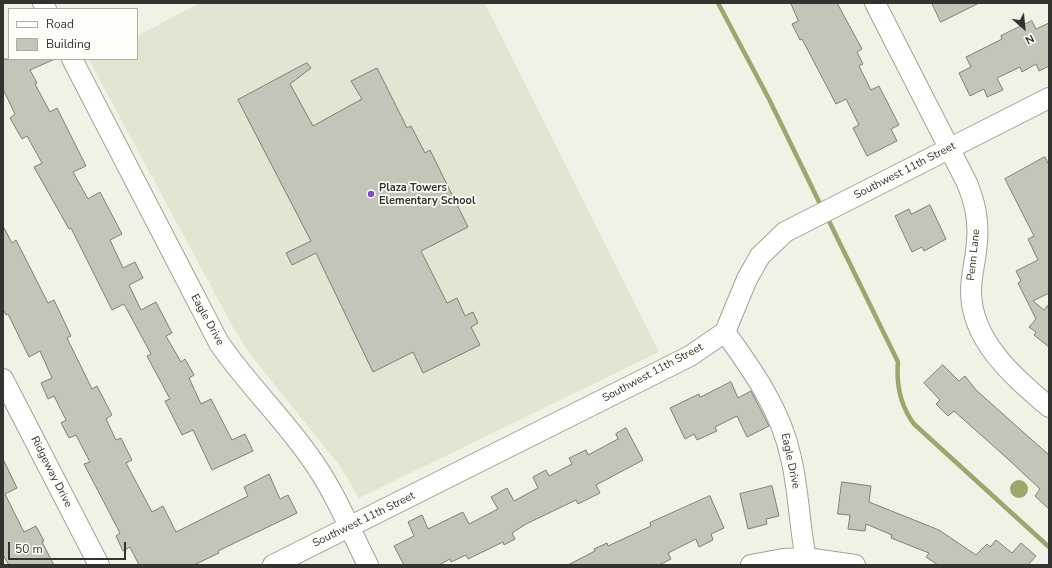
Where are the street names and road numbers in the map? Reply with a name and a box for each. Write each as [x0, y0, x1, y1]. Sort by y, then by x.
street label: Southwest 11th Street [852, 140, 958, 202]
street label: Penn Lane [965, 229, 983, 281]
street label: Eagle Drive [188, 292, 226, 348]
street label: Southwest 11th Street [600, 341, 706, 405]
street label: Eagle Drive [778, 432, 802, 490]
street label: Ridgeway Drive [27, 434, 75, 510]
street label: Southwest 11th Street [311, 489, 417, 551]

